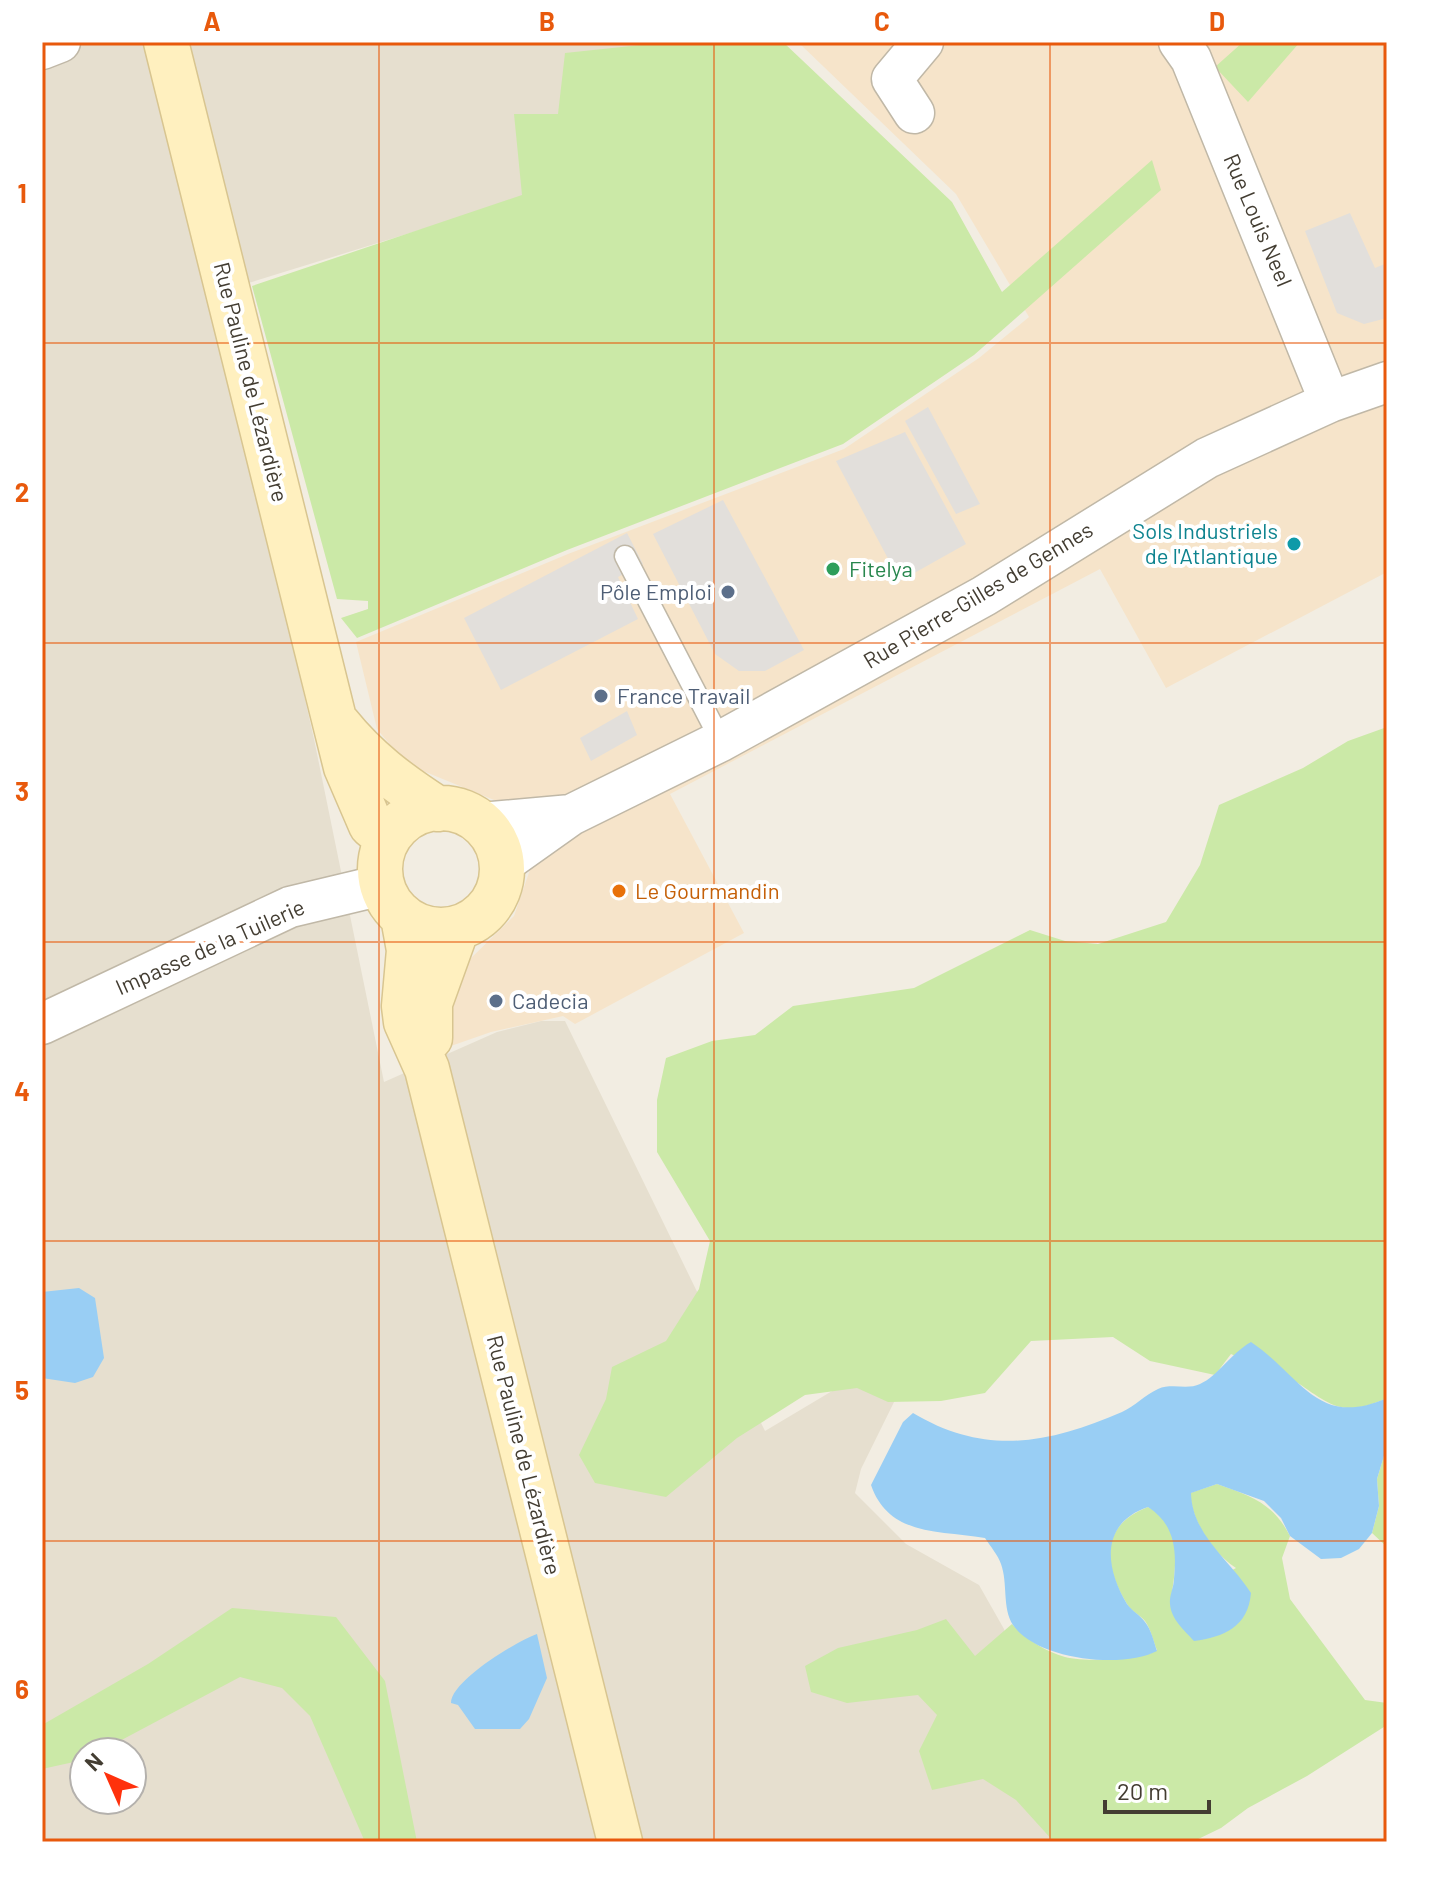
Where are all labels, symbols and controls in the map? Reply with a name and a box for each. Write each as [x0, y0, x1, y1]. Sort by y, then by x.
text: A [203, 5, 221, 36]
text: B [539, 5, 555, 36]
text: C [874, 5, 890, 36]
text: D [1209, 5, 1225, 36]
street label: Rue Louis Neel [1219, 149, 1299, 290]
text: 1 [17, 177, 27, 208]
street label: Rue Pauline de Lézardière [210, 259, 294, 504]
text: 2 [15, 476, 29, 507]
street label: Rue Pierre-Gilles de Gennes [858, 515, 1097, 673]
place label: Sols Industriels de l'Atlantique [1132, 517, 1278, 568]
marker: Sols Industriels de l'Atlantique [1285, 535, 1303, 553]
place label: Fitelya [849, 555, 913, 581]
marker: Fitelya [824, 560, 842, 578]
place label: Pôle Emploi [600, 578, 712, 604]
marker: Pôle Emploi [719, 583, 737, 601]
place label: France Travail [617, 682, 750, 708]
marker: France Travail [592, 687, 610, 705]
text: 3 [15, 775, 29, 806]
place label: Le Gourmandin [635, 877, 780, 903]
marker: Le Gourmandin [610, 882, 628, 900]
street label: Impasse de la Tuilerie [111, 893, 308, 999]
place label: Cadecia [512, 987, 588, 1013]
marker: Cadecia [487, 992, 505, 1010]
text: 4 [14, 1075, 30, 1106]
street label: Rue Pauline de Lézardière [483, 1332, 567, 1577]
text: 5 [15, 1374, 29, 1405]
text: 6 [15, 1673, 29, 1704]
north arrow [68, 1736, 148, 1816]
text: N [79, 1747, 108, 1776]
scale bar [1105, 1764, 1209, 1814]
text: 20 m [1117, 1776, 1168, 1805]

